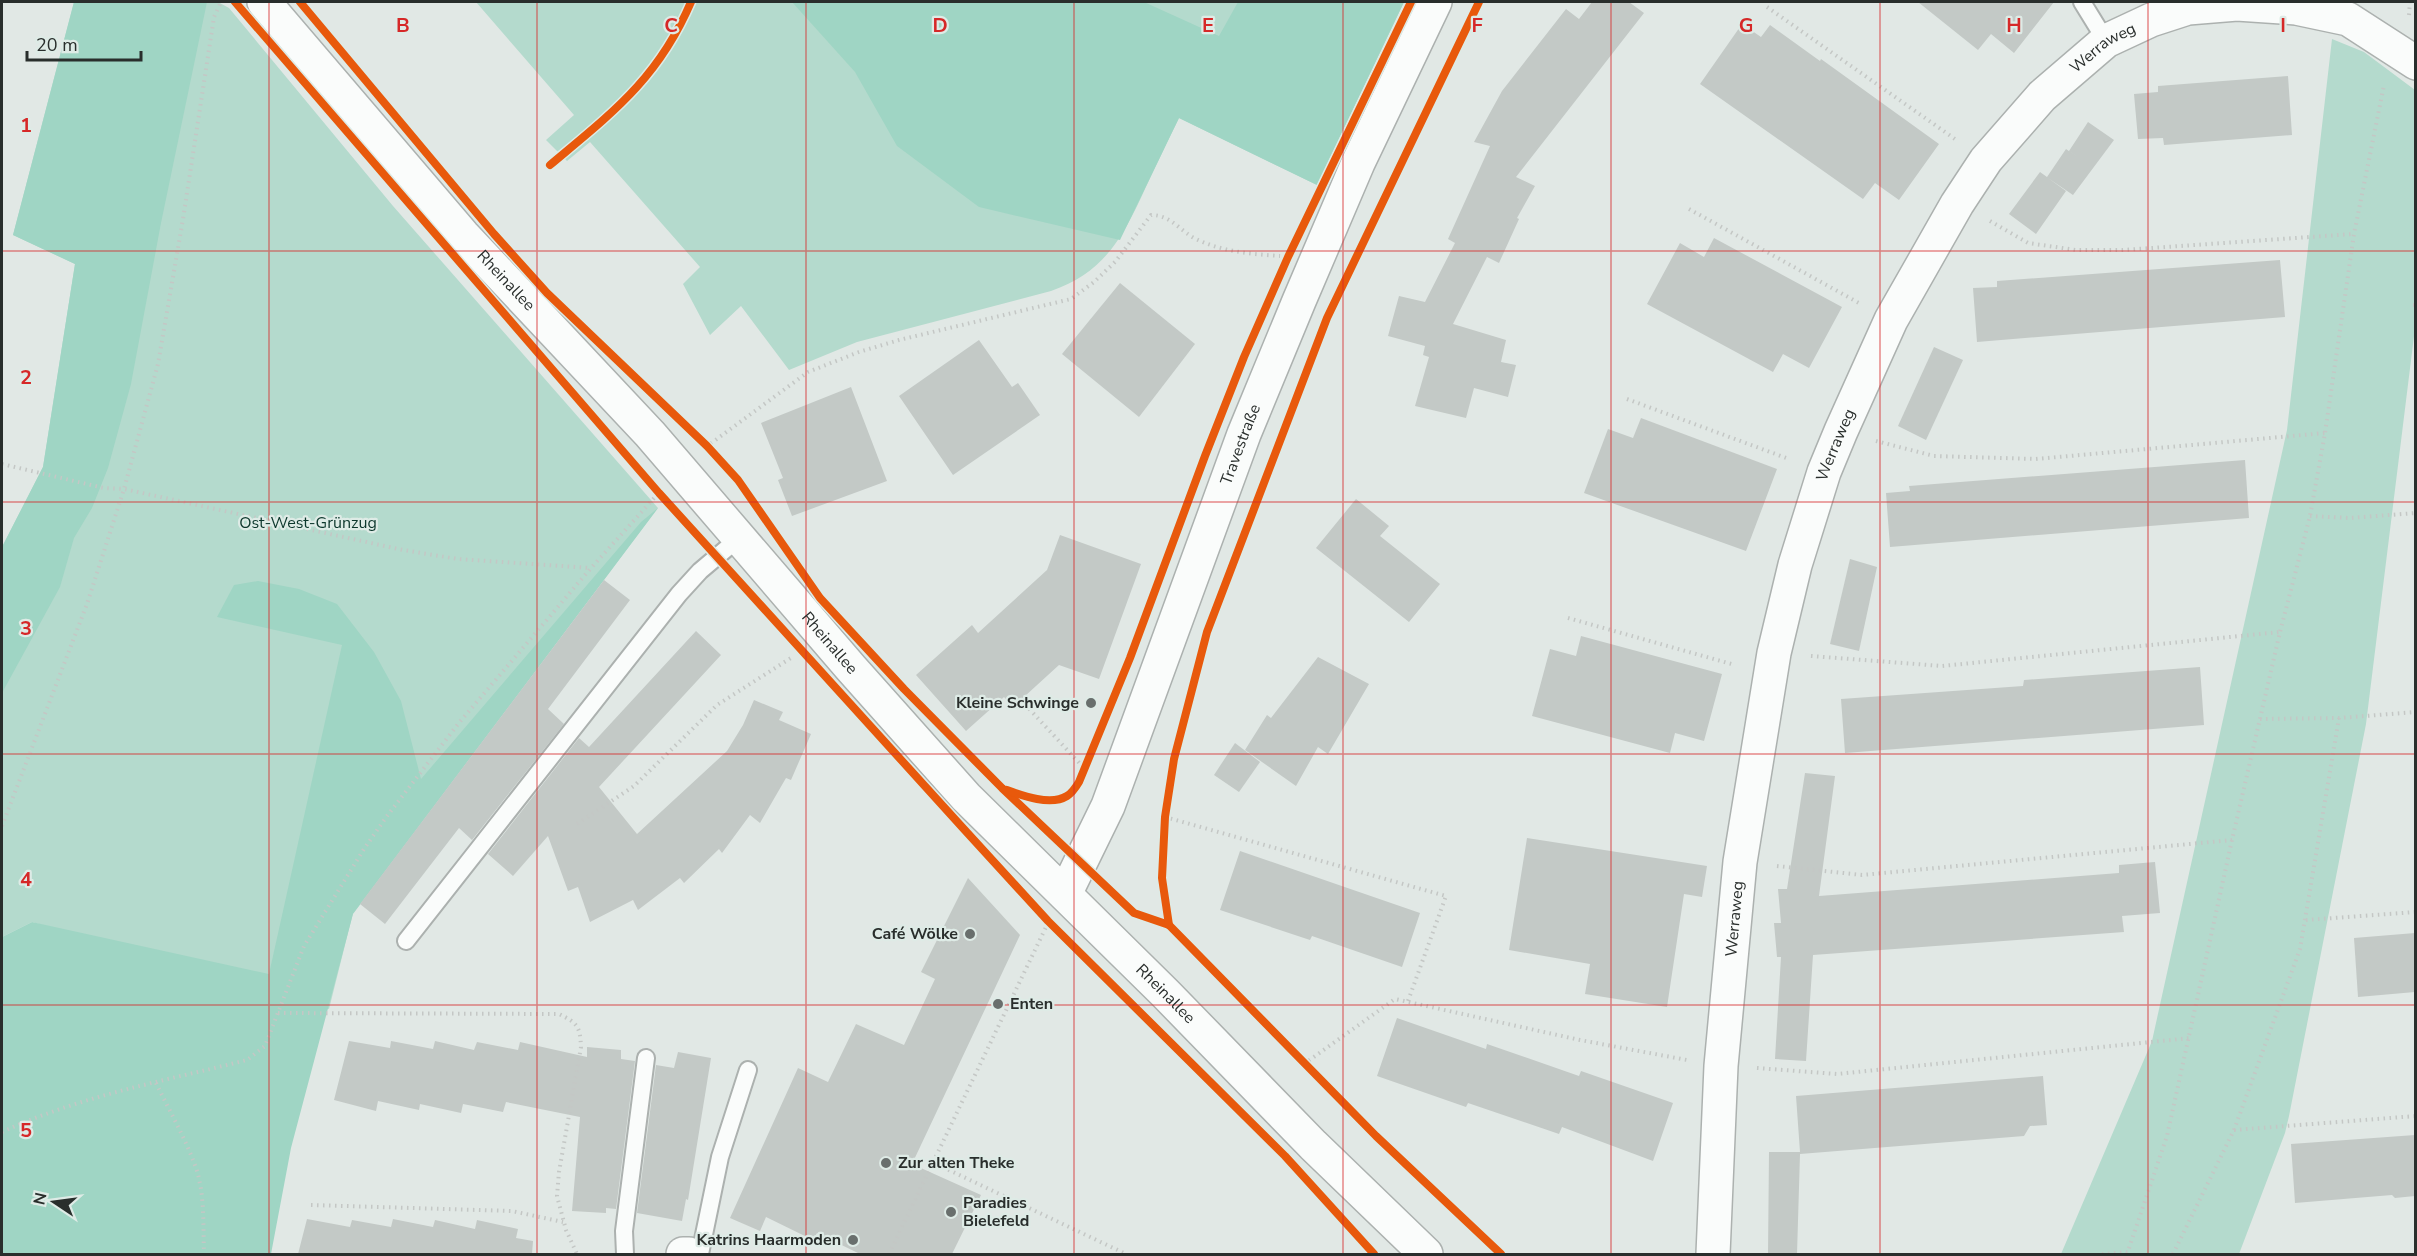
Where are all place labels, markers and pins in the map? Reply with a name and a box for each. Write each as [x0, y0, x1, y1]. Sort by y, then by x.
place label: Kleine Schwinge [956, 692, 1079, 714]
marker: Kleine Schwinge [1084, 696, 1098, 710]
place label: Café Wölke [872, 923, 958, 945]
marker: Café Wölke [963, 927, 977, 941]
place label: Enten [1010, 993, 1053, 1015]
marker: Enten [991, 997, 1005, 1011]
place label: Zur alten Theke [898, 1152, 1015, 1174]
marker: Zur alten Theke [879, 1156, 893, 1170]
place label: Paradies Bielefeld [963, 1192, 1029, 1232]
marker: Paradies Bielefeld [944, 1205, 958, 1219]
place label: Katrins Haarmoden [697, 1229, 841, 1251]
marker: Katrins Haarmoden [846, 1233, 860, 1247]

